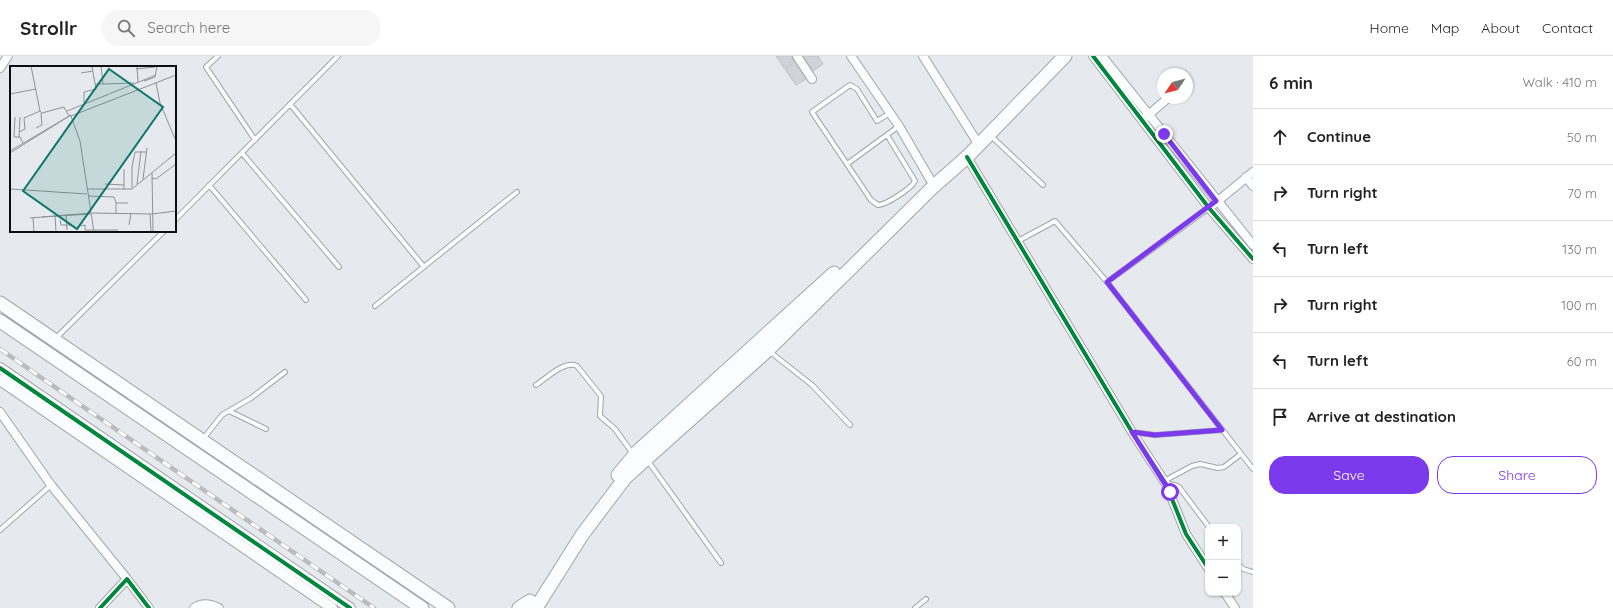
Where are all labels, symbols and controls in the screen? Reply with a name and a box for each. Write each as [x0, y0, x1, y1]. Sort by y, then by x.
search box [101, 10, 381, 46]
text: Strollr [20, 16, 77, 40]
icon: search [115, 17, 137, 39]
text: Search here [147, 18, 230, 37]
text: Home [1370, 19, 1409, 37]
text: Map [1431, 19, 1459, 37]
text: About [1481, 19, 1520, 37]
text: Contact [1542, 19, 1593, 37]
inset map [10, 66, 176, 232]
north arrow [1157, 68, 1193, 104]
text: 6 min [1269, 72, 1313, 93]
text: Walk · 410 m [1522, 74, 1597, 90]
route end [1155, 125, 1173, 143]
icon: ahead [1269, 126, 1291, 148]
text: Continue [1307, 127, 1371, 146]
text: 50 m [1567, 129, 1597, 145]
icon: right [1269, 182, 1291, 204]
text: Turn right [1307, 183, 1378, 202]
text: 70 m [1567, 185, 1597, 201]
icon: left [1269, 238, 1291, 260]
text: Turn left [1307, 239, 1369, 258]
text: 130 m [1562, 241, 1597, 257]
icon: right [1269, 294, 1291, 316]
text: Turn right [1307, 295, 1378, 314]
text: 100 m [1561, 297, 1597, 313]
icon: left [1269, 350, 1291, 372]
text: Turn left [1307, 351, 1369, 370]
text: 60 m [1567, 353, 1597, 369]
icon: arrive [1269, 406, 1291, 428]
text: Arrive at destination [1307, 407, 1456, 426]
button: Save [1269, 456, 1429, 494]
button: Share [1437, 456, 1597, 494]
route start [1161, 483, 1179, 501]
map controls [1205, 524, 1241, 596]
button: + [1205, 524, 1241, 560]
button: − [1205, 560, 1241, 596]

